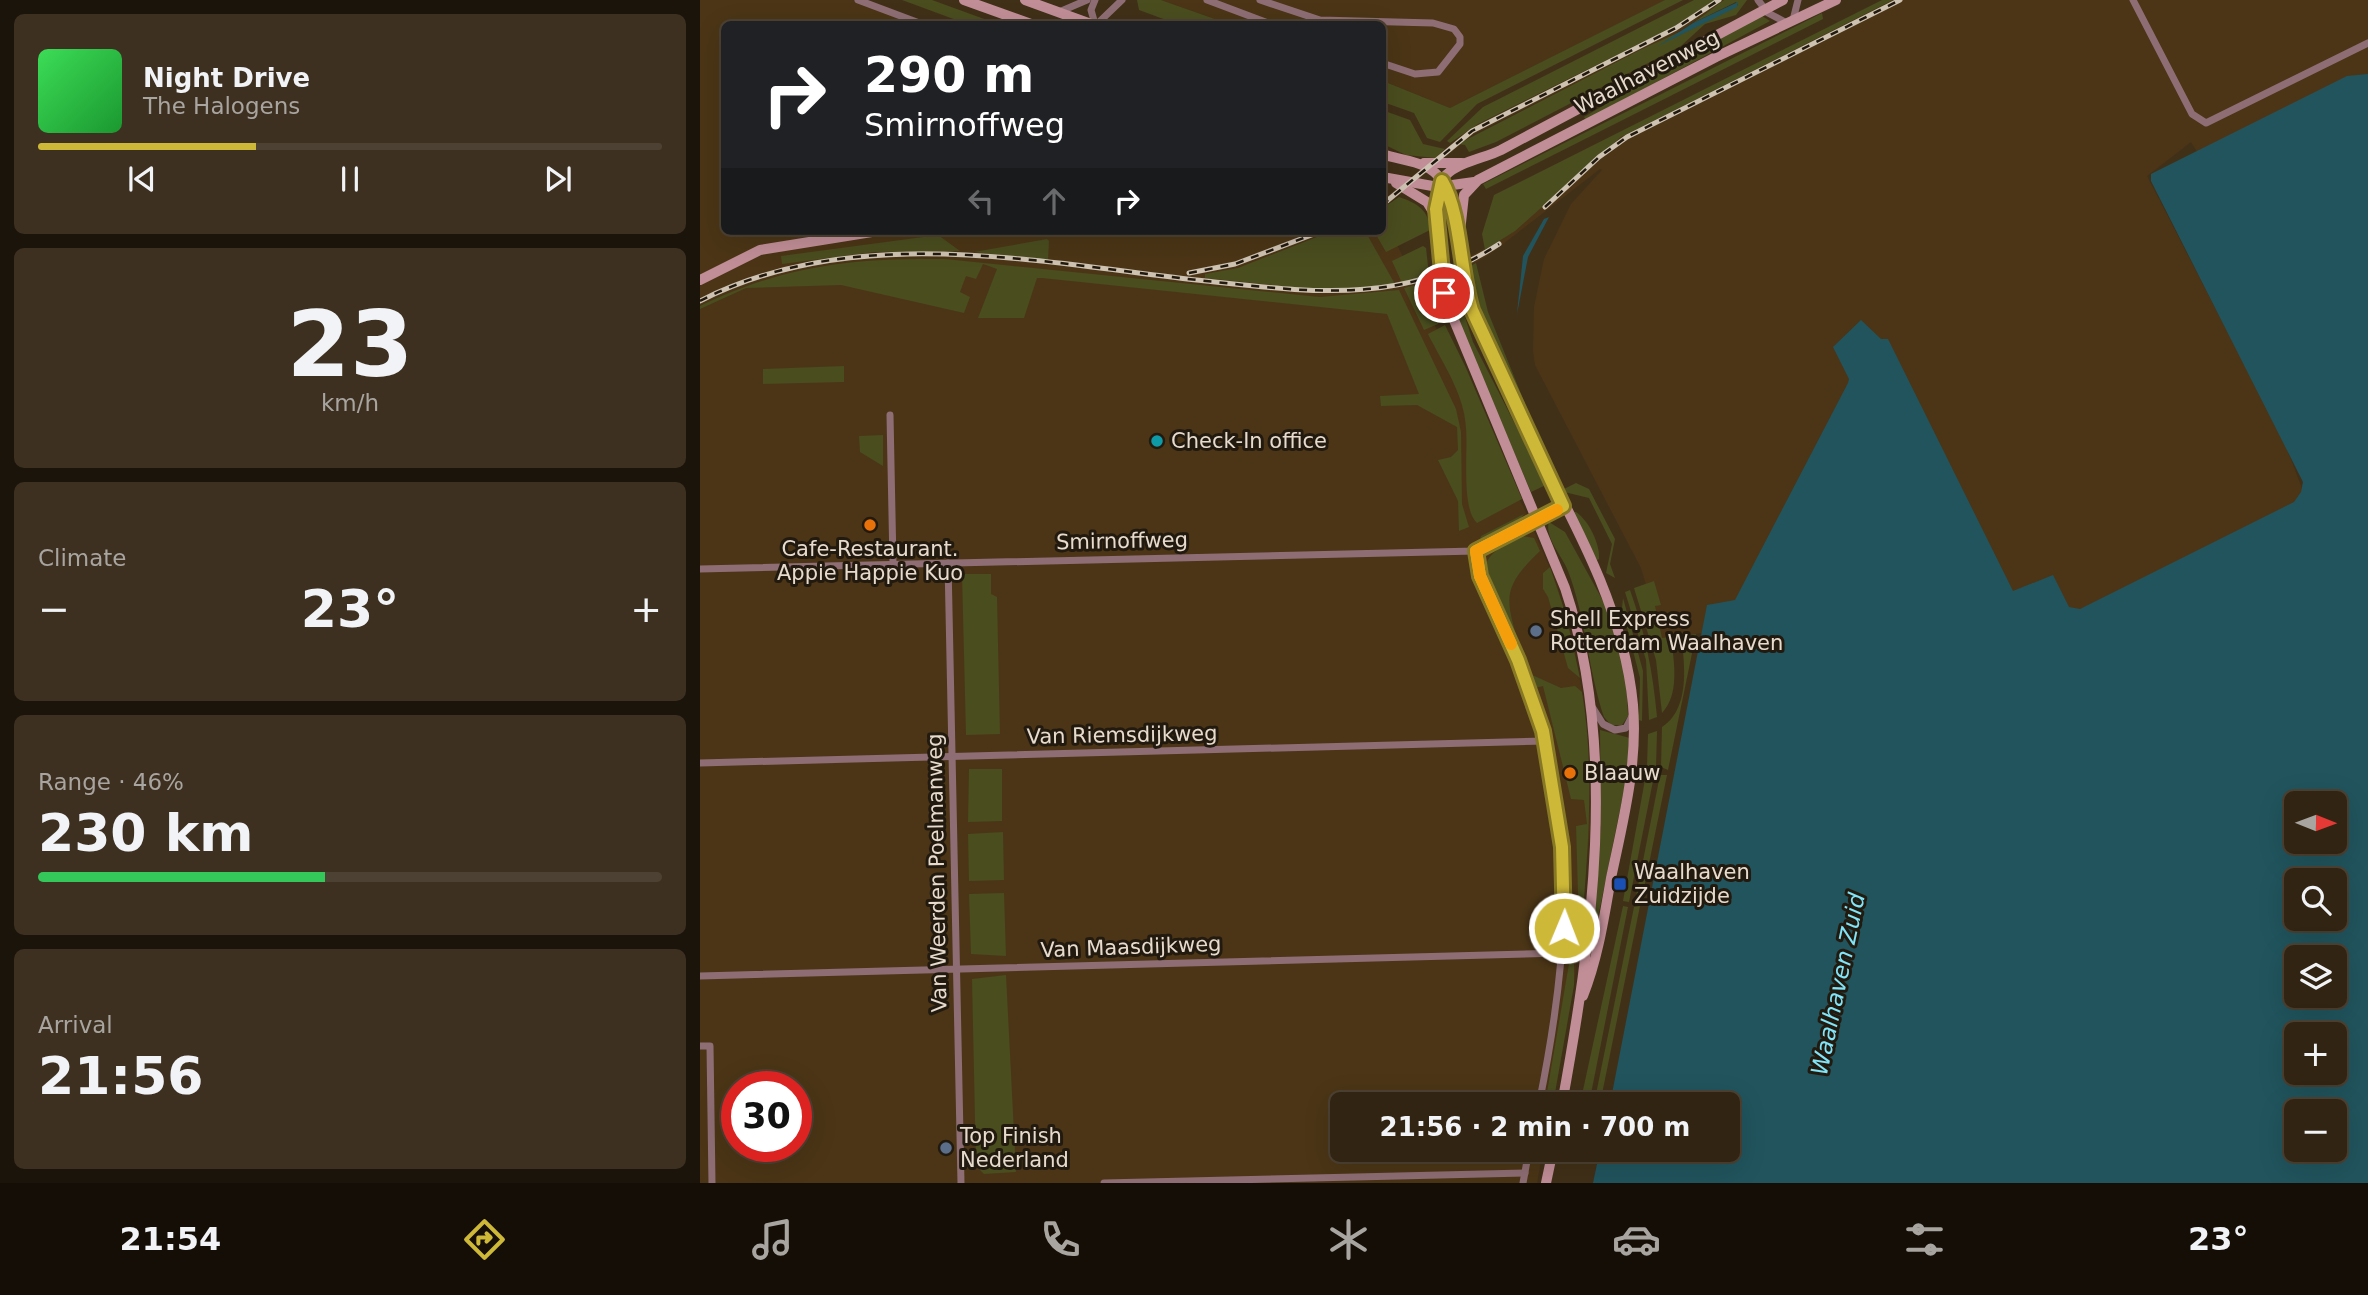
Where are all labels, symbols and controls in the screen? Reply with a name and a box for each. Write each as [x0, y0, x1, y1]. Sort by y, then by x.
street label: Waalhavenweg [1571, 25, 1723, 119]
text: 290 m [864, 47, 1034, 104]
icon: right [749, 49, 840, 140]
text: Night Drive [143, 63, 310, 93]
text: The Halogens [143, 93, 300, 119]
text: Smirnoffweg [864, 106, 1065, 144]
icon: previous [123, 160, 161, 198]
icon: pause [331, 160, 369, 198]
icon: next [539, 160, 577, 198]
icon: left [962, 182, 1000, 220]
icon: ahead [1035, 182, 1073, 220]
icon: right [1108, 182, 1146, 220]
pin [1414, 263, 1474, 323]
icon: arrive [1425, 274, 1463, 312]
text: 23 [287, 292, 413, 397]
text: km/h [321, 390, 379, 416]
place label: Check-In office [1171, 429, 1327, 453]
marker: Check-In office [1149, 433, 1165, 449]
marker: Cafe-Restaurant. Appie Happie Kuo [862, 517, 878, 533]
street label: Smirnoffweg [1056, 528, 1188, 554]
place label: Cafe-Restaurant. Appie Happie Kuo [777, 537, 963, 585]
text: Climate [38, 545, 127, 571]
text: 23° [301, 579, 399, 639]
text: − [38, 587, 70, 631]
text: + [630, 587, 662, 631]
place label: Shell Express Rotterdam Waalhaven [1550, 607, 1783, 655]
marker: Shell Express Rotterdam Waalhaven [1528, 623, 1544, 639]
street label: Van Riemsdijkweg [1026, 721, 1218, 749]
street label: Van Weerden Poelmanweg [923, 733, 951, 1013]
place label: Blaauw [1584, 761, 1660, 785]
marker: Blaauw [1562, 765, 1578, 781]
text: Range · 46% [38, 769, 184, 795]
north arrow [2284, 791, 2347, 854]
map controls [2284, 791, 2347, 1162]
text: 230 km [38, 803, 253, 863]
place label: Waalhaven Zuidzijde [1634, 860, 1750, 908]
button: search [2284, 868, 2347, 931]
marker: Waalhaven Zuidzijde [1612, 876, 1628, 892]
water label: Waalhaven Zuid [1806, 890, 1870, 1078]
position arrow [1527, 891, 1601, 965]
street label: Van Maasdijkweg [1040, 932, 1222, 962]
button: layers [2284, 945, 2347, 1008]
text: Arrival [38, 1012, 113, 1038]
button: + [2284, 1022, 2347, 1085]
text: 21:56 [38, 1046, 204, 1106]
speed limit sign: 30 [721, 1071, 812, 1162]
button: − [2284, 1099, 2347, 1162]
text: 21:56 · 2 min · 700 m [1380, 1112, 1690, 1142]
place label: Top Finish Nederland [959, 1124, 1069, 1172]
marker: Top Finish Nederland [938, 1140, 954, 1156]
icon: directions [460, 1215, 509, 1264]
icon: music [748, 1215, 797, 1264]
icon: phone [1036, 1215, 1085, 1264]
icon: climate [1324, 1215, 1373, 1264]
icon: car [1612, 1215, 1661, 1264]
icon: filters [1900, 1215, 1949, 1264]
text: 21:54 [119, 1220, 221, 1258]
text: 23° [2188, 1220, 2248, 1258]

